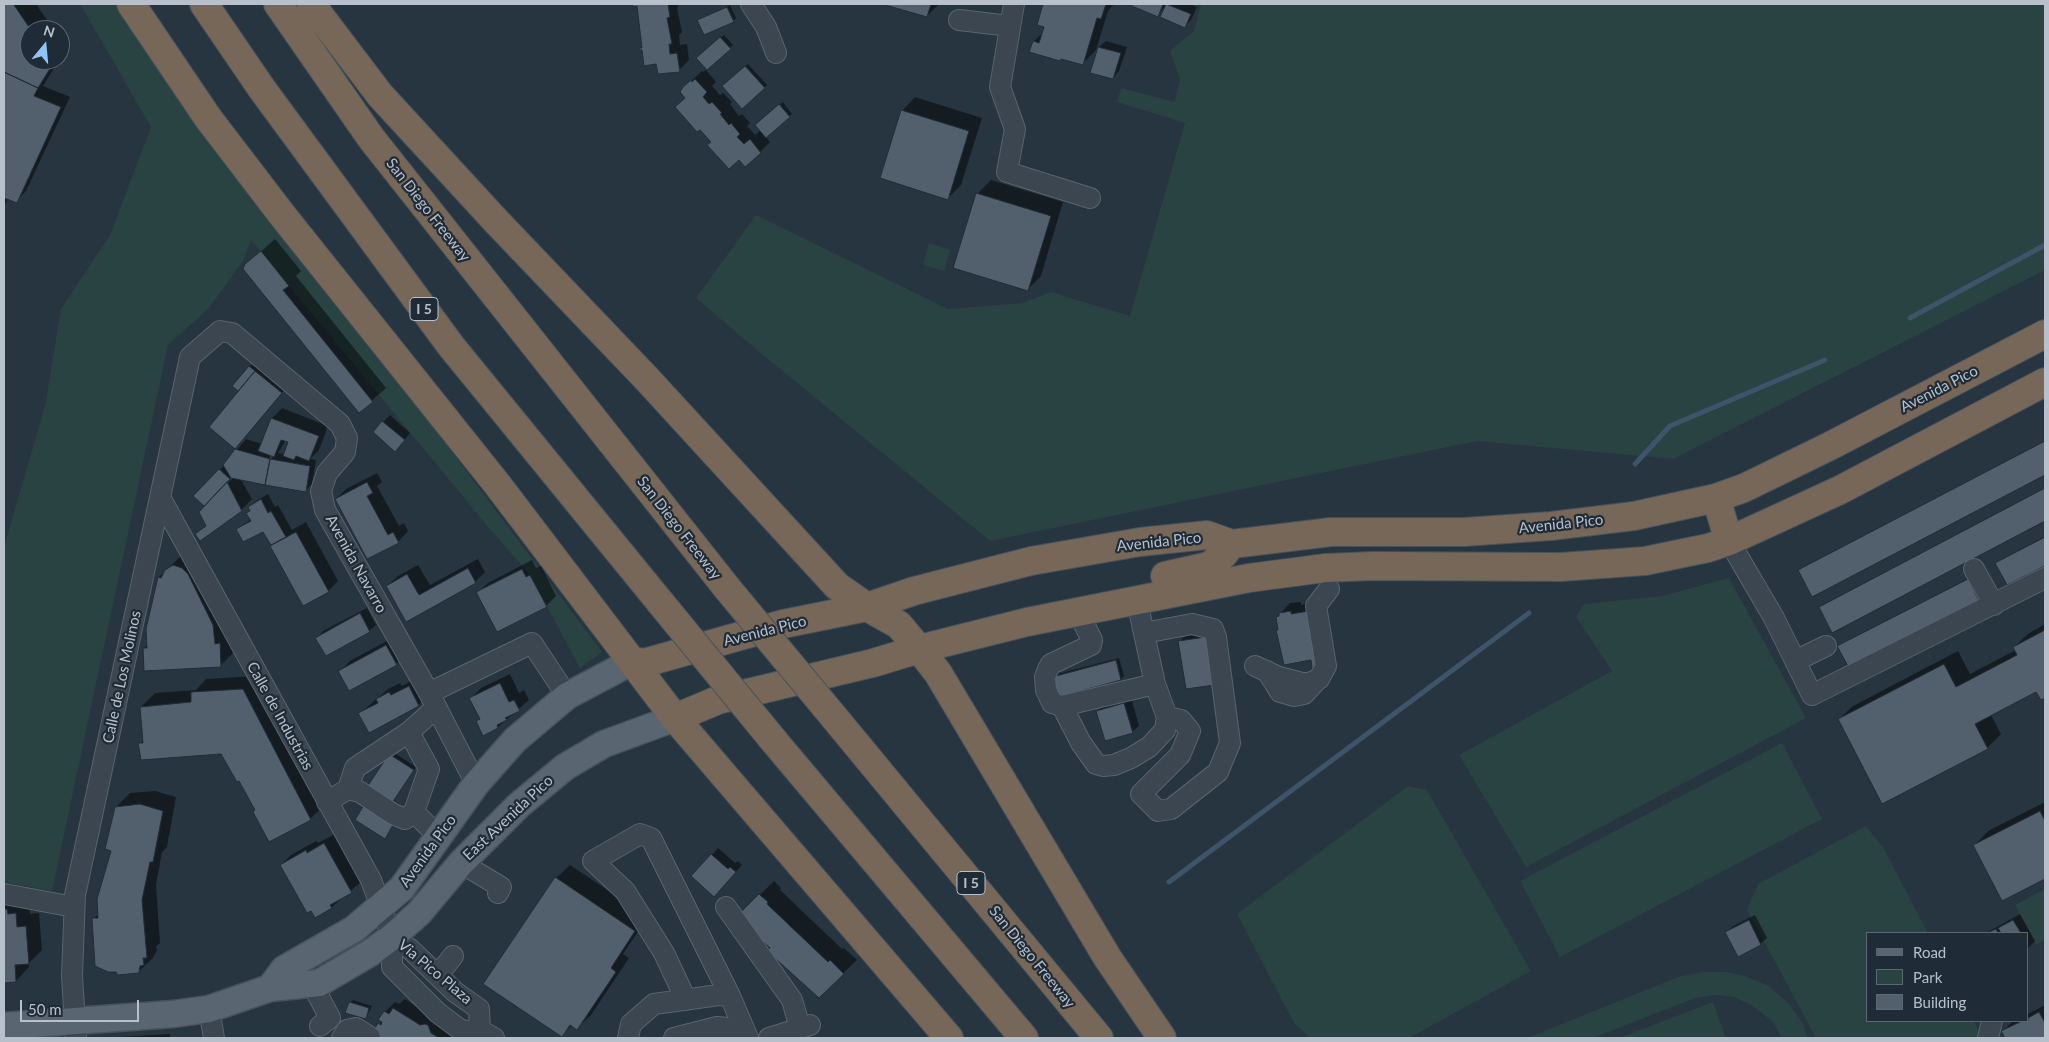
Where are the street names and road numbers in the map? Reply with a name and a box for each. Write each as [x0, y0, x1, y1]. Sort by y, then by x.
street label: San Diego Freeway [382, 155, 474, 265]
road number: I 5 [410, 298, 438, 320]
street label: Avenida Pico [1897, 362, 1981, 416]
street label: San Diego Freeway [633, 473, 725, 583]
street label: Avenida Pico [1518, 511, 1604, 537]
street label: Avenida Navarro [322, 512, 390, 616]
street label: Avenida Pico [1116, 529, 1202, 555]
street label: Calle de Los Molinos [99, 609, 145, 745]
street label: Avenida Pico [722, 612, 808, 650]
street label: Calle de Industrias [243, 659, 317, 773]
street label: East Avenida Pico [459, 772, 557, 864]
street label: Avenida Pico [396, 811, 460, 891]
road number: I 5 [957, 871, 985, 894]
street label: San Diego Freeway [985, 902, 1079, 1012]
street label: Via Pico Plaza [394, 936, 476, 1008]

